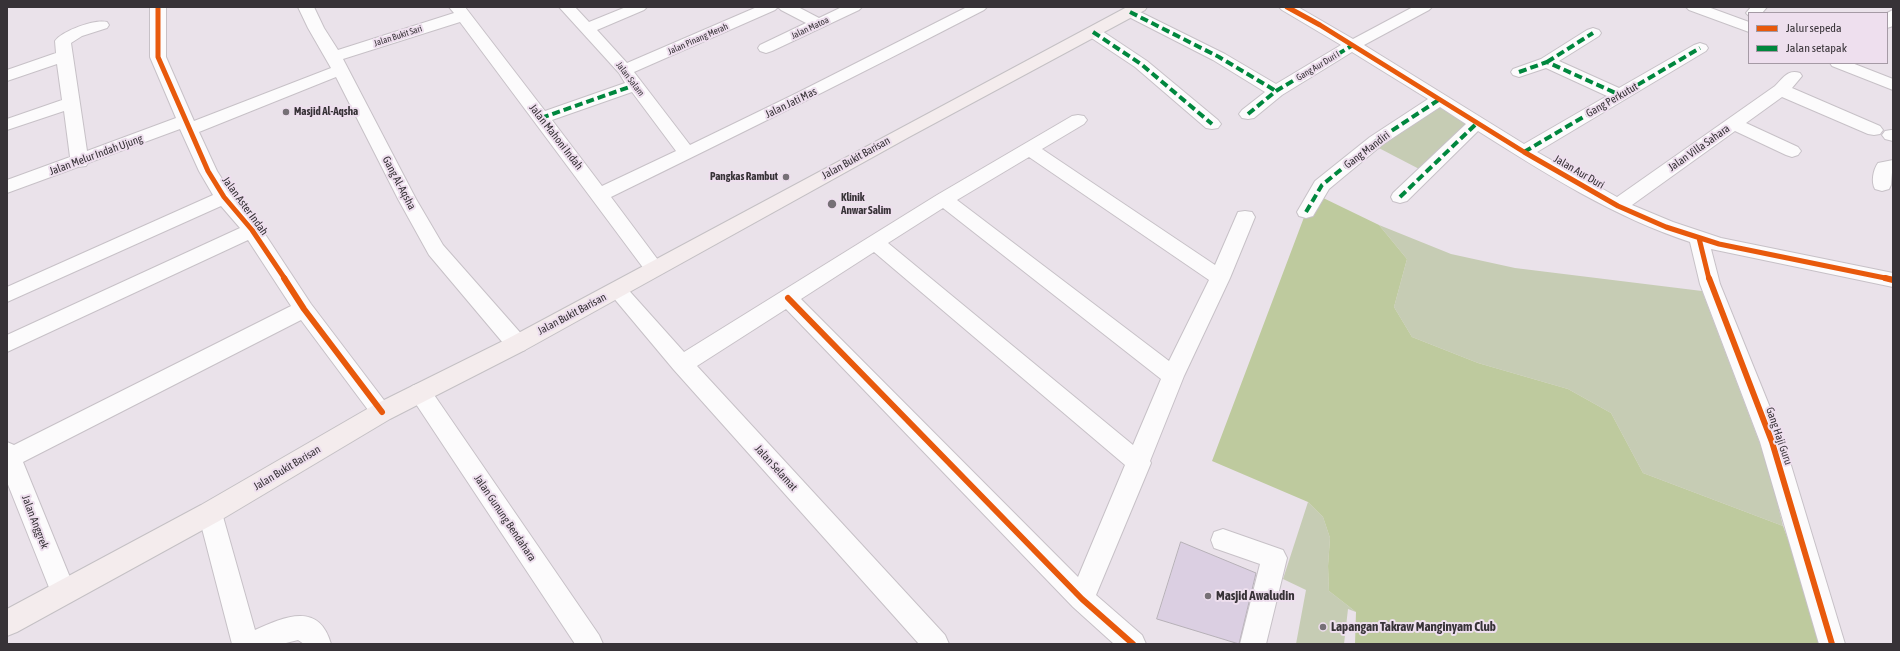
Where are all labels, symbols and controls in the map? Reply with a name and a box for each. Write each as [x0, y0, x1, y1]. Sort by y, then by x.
legend [1748, 12, 1888, 64]
street label: Jalan Matoa [789, 15, 831, 41]
street label: Jalan Pinang Merah [666, 21, 730, 57]
text: Jalur sepeda [1786, 21, 1842, 35]
street label: Jalan Bukit Sari [372, 23, 424, 49]
text: Jalan setapak [1786, 41, 1847, 55]
street label: Gang Aur Duri I [1294, 49, 1342, 83]
street label: Jalan Salam [614, 60, 646, 98]
street label: Gang Perkutut [1584, 80, 1640, 120]
street label: Jalan Jati Mas [763, 85, 819, 121]
street label: Jalan Mahoni Indah [526, 102, 586, 172]
place label: Masjid Al-Aqsha [294, 105, 358, 119]
marker: Masjid Al-Aqsha [281, 107, 291, 117]
street label: Jalan Villa Sahara [1666, 122, 1732, 174]
street label: Gang Mandiri [1342, 129, 1392, 171]
street label: Jalan Melur Indah Ujung [47, 132, 145, 178]
street label: Jalan Bukit Barisan [819, 134, 893, 182]
street label: Jalan Aur Duri [1551, 152, 1607, 192]
street label: Gang Al-Aqsha [379, 154, 419, 212]
place label: Pangkas Rambut [710, 170, 778, 184]
marker: Pangkas Rambut [781, 172, 791, 182]
street label: Jalan Aster Indah [219, 174, 271, 238]
place label: Klinik Anwar Salim [841, 191, 891, 217]
marker: Klinik Anwar Salim [826, 198, 838, 210]
street label: Jalan Bukit Barisan [535, 290, 609, 338]
street label: Gang Haji Guru [1763, 405, 1795, 467]
street label: Jalan Selamat [752, 442, 800, 494]
street label: Jalan Bukit Barisan [251, 443, 323, 493]
street label: Jalan Gunung Bendahara [471, 472, 539, 564]
street label: Jalan Anggrek [19, 493, 51, 551]
place label: Masjid Awaludin [1216, 588, 1294, 604]
marker: Masjid Awaludin [1203, 591, 1213, 601]
place label: Lapangan Takraw Manginyam Club [1331, 619, 1496, 635]
marker: Lapangan Takraw Manginyam Club [1318, 622, 1328, 632]

